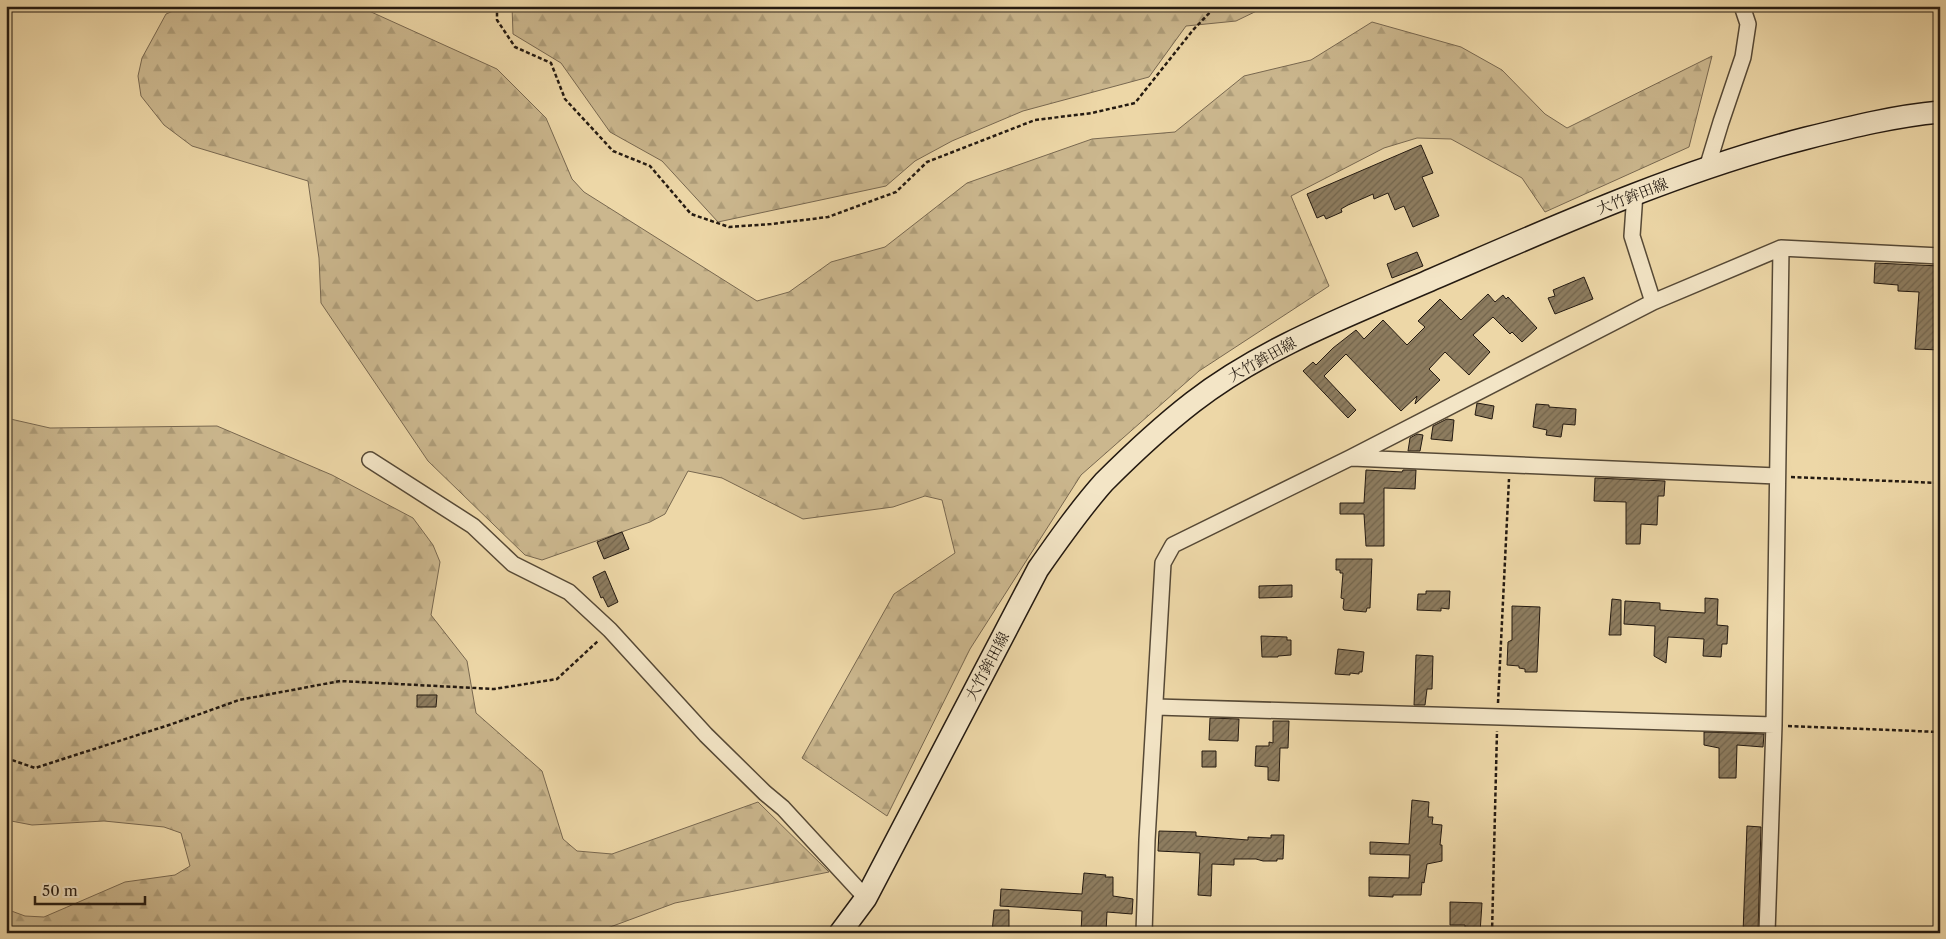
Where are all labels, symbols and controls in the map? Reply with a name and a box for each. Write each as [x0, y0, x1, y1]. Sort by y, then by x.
street label: 大竹鉾田線 [1594, 174, 1670, 218]
street label: 大竹鉾田線 [1225, 333, 1299, 385]
street label: 大竹鉾田線 [961, 628, 1013, 704]
scale bar [35, 874, 145, 906]
text: 50 m [42, 881, 78, 900]

